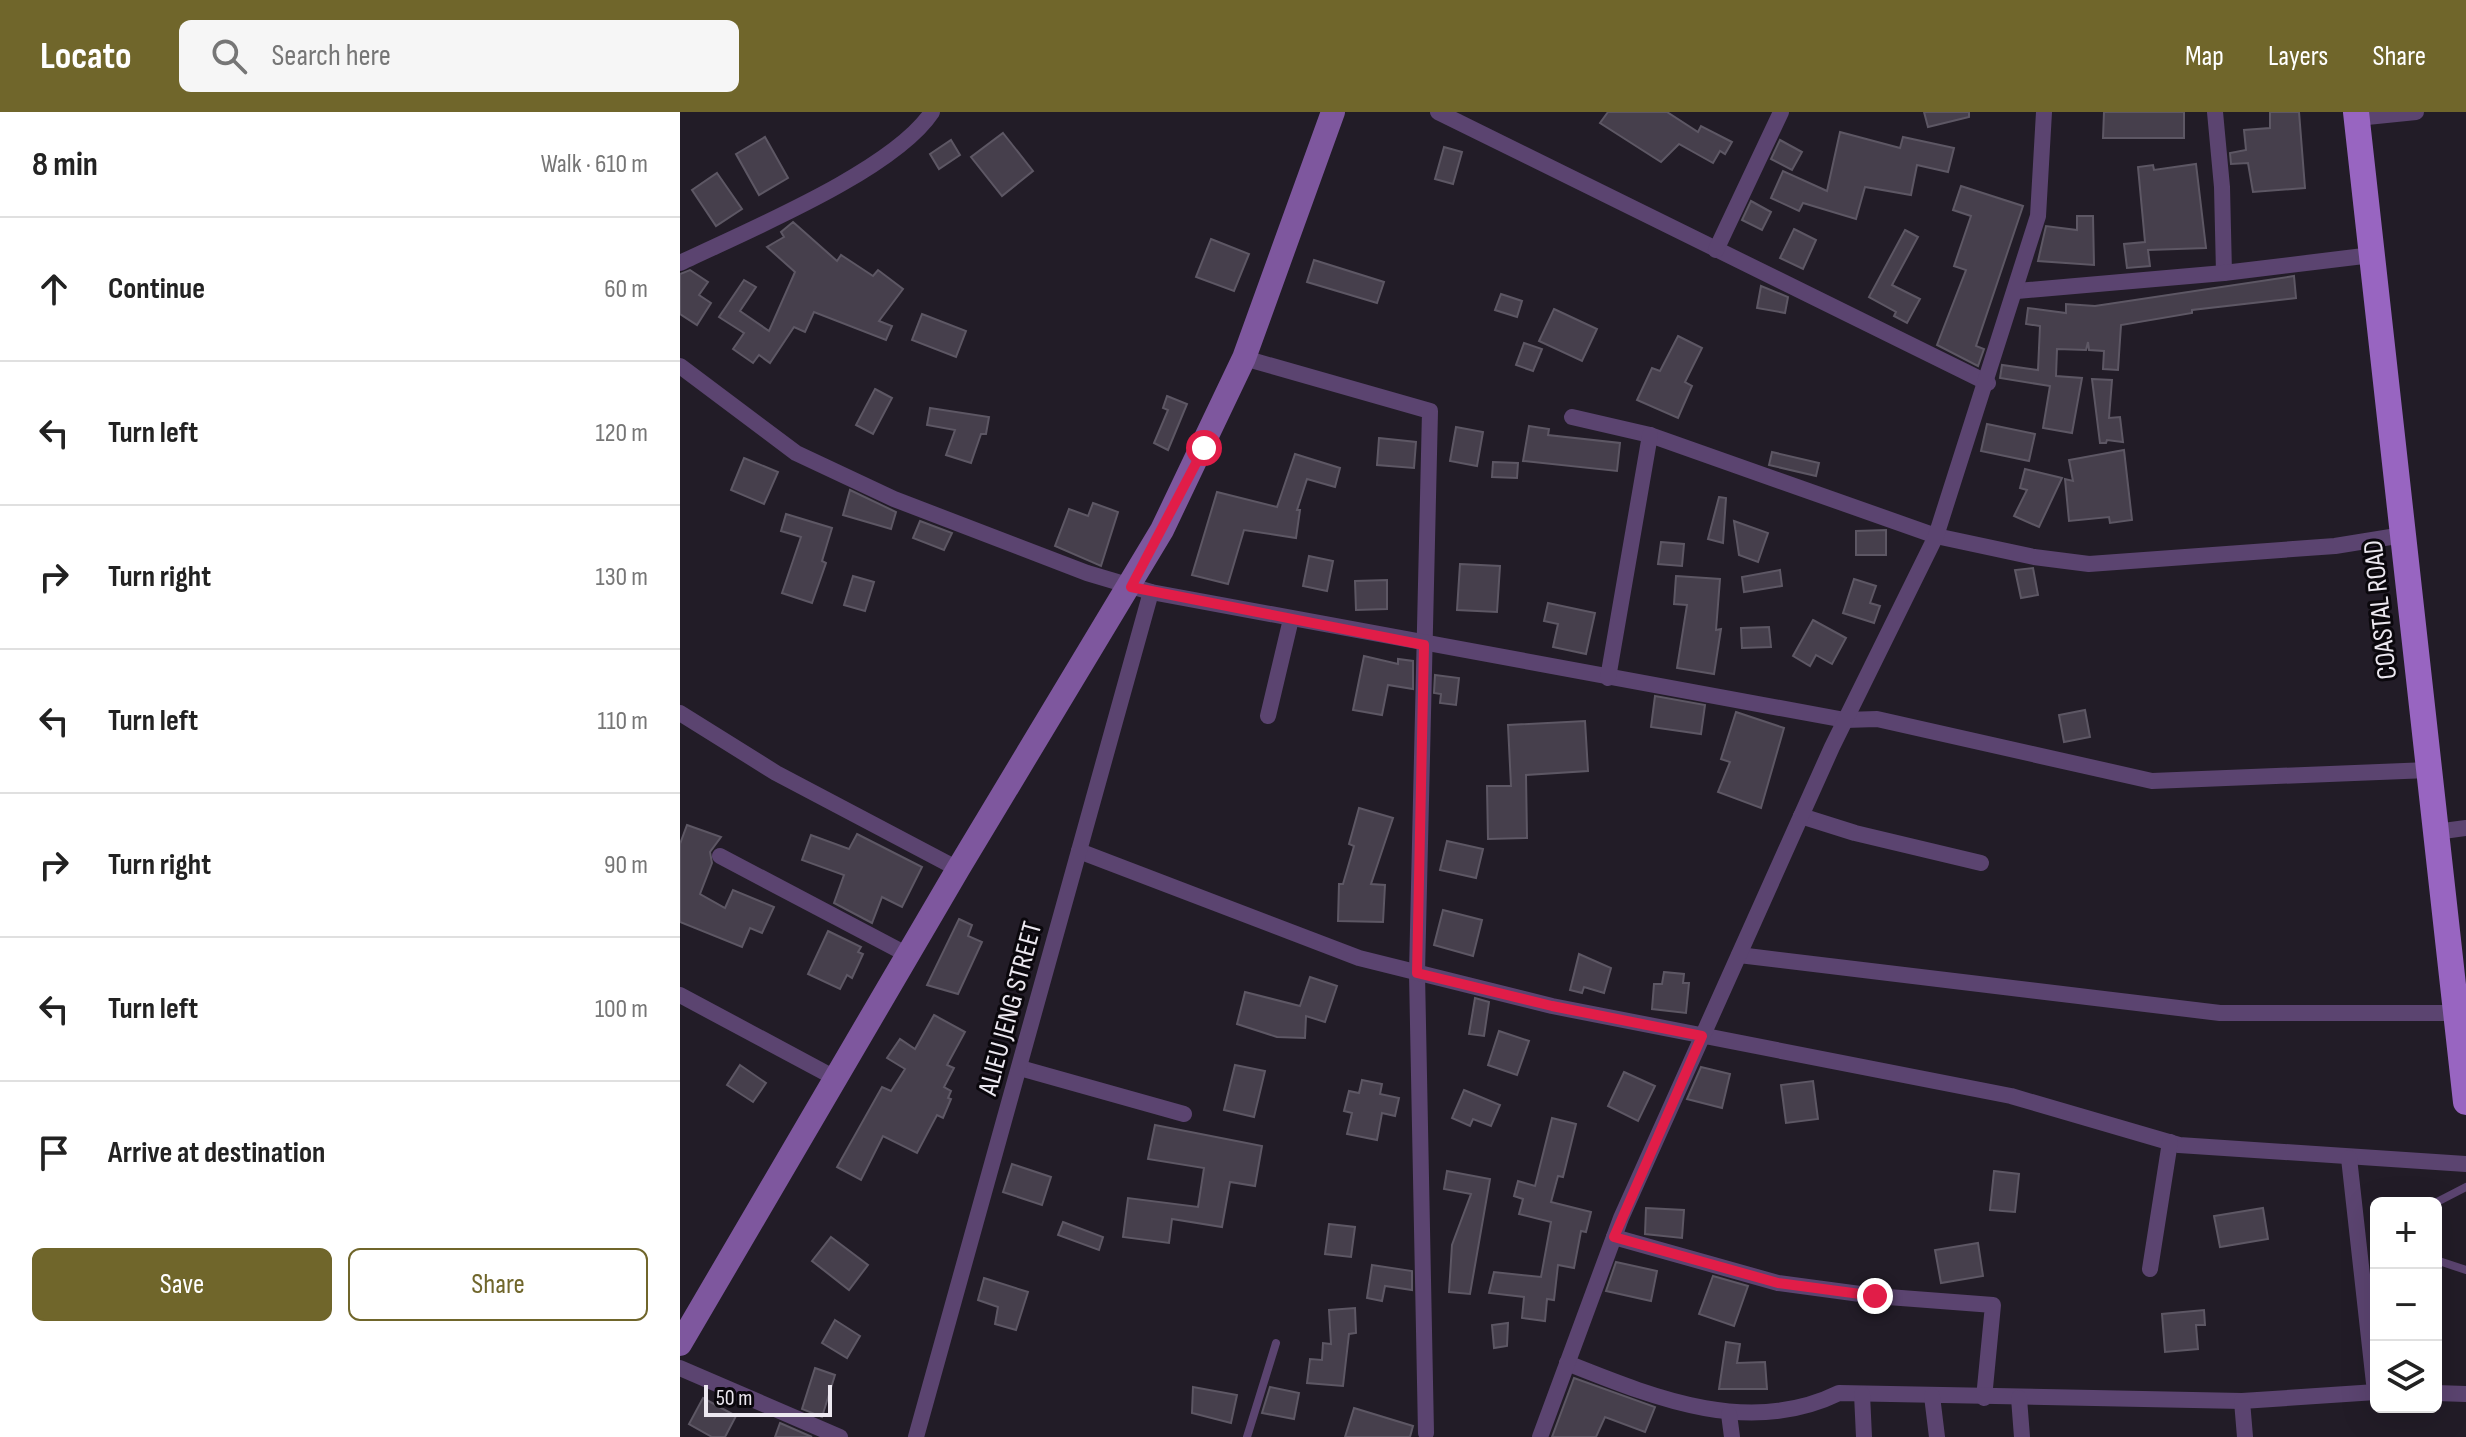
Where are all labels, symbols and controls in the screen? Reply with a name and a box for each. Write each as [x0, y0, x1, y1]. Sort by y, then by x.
search box [179, 20, 739, 92]
text: Locato [40, 34, 131, 79]
icon: search [207, 34, 251, 78]
text: Search here [271, 38, 391, 74]
text: Map [2185, 40, 2224, 73]
text: Layers [2268, 40, 2328, 73]
text: Share [2372, 40, 2426, 73]
text: 8 min [32, 144, 98, 185]
text: Walk · 610 m [541, 149, 648, 180]
icon: ahead [32, 267, 76, 311]
text: Continue [108, 271, 205, 307]
text: 60 m [604, 274, 648, 305]
icon: left [32, 411, 76, 455]
text: Turn left [108, 415, 198, 451]
text: 120 m [595, 418, 648, 449]
route start [1186, 430, 1222, 466]
street label: COASTAL ROAD [2357, 538, 2404, 681]
icon: right [32, 555, 76, 599]
text: Turn right [108, 559, 211, 595]
text: 130 m [596, 562, 648, 593]
icon: left [32, 699, 76, 743]
text: Turn left [108, 703, 198, 739]
text: 110 m [597, 706, 648, 737]
icon: right [32, 843, 76, 887]
text: Turn right [108, 847, 211, 883]
text: 90 m [604, 850, 648, 881]
street label: ALIEU JENG STREET [971, 918, 1049, 1100]
icon: left [32, 987, 76, 1031]
text: Turn left [108, 991, 198, 1027]
text: 100 m [595, 994, 648, 1025]
icon: arrive [32, 1131, 76, 1175]
text: Arrive at destination [108, 1135, 325, 1171]
map controls [2370, 1197, 2442, 1413]
button: + [2370, 1197, 2442, 1269]
button: Save [32, 1248, 332, 1321]
button: Share [348, 1248, 648, 1321]
button: − [2370, 1269, 2442, 1341]
route end [1857, 1278, 1893, 1314]
button: layers [2370, 1341, 2442, 1413]
scale bar [704, 1381, 832, 1417]
text: 50 m [716, 1385, 752, 1412]

